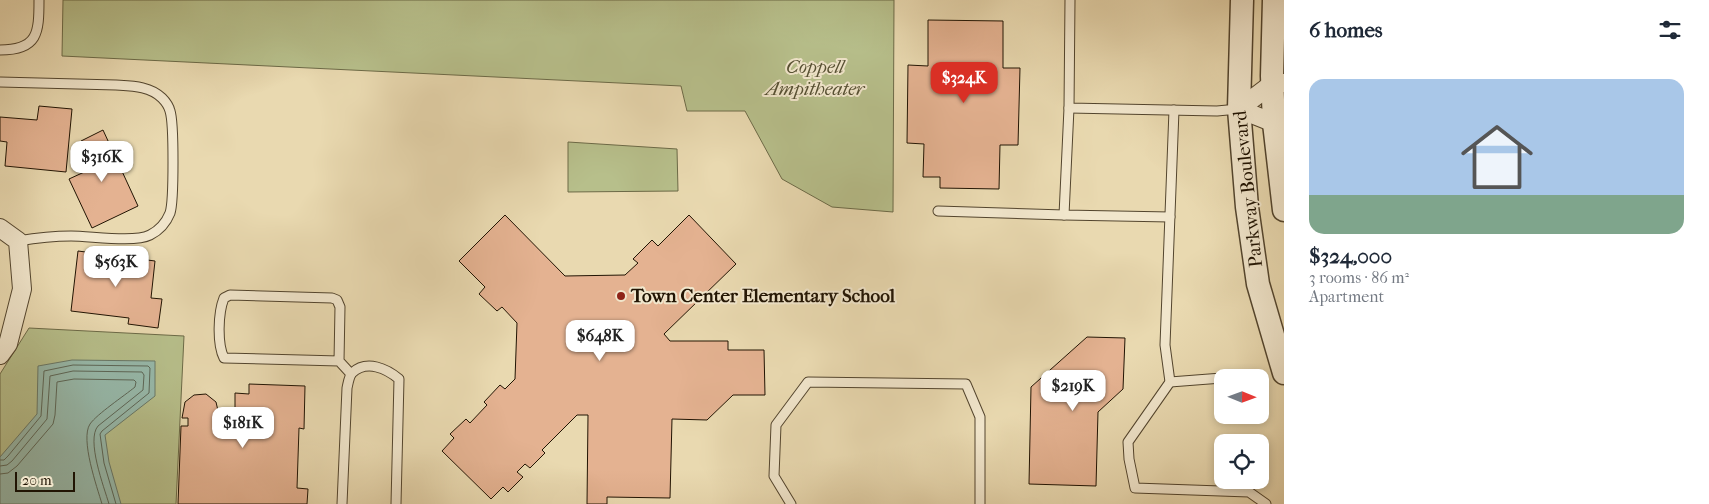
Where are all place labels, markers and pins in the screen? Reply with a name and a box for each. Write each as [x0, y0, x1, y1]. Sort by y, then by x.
pin: $324K [929, 62, 999, 104]
pin: $316K [67, 140, 137, 183]
pin: $563K [81, 246, 151, 288]
place label: Town Center Elementary School [630, 285, 896, 307]
marker: Town Center Elementary School [615, 290, 627, 302]
pin: $648K [565, 320, 635, 362]
pin: $219K [1038, 370, 1108, 412]
pin: $181K [208, 406, 278, 449]

